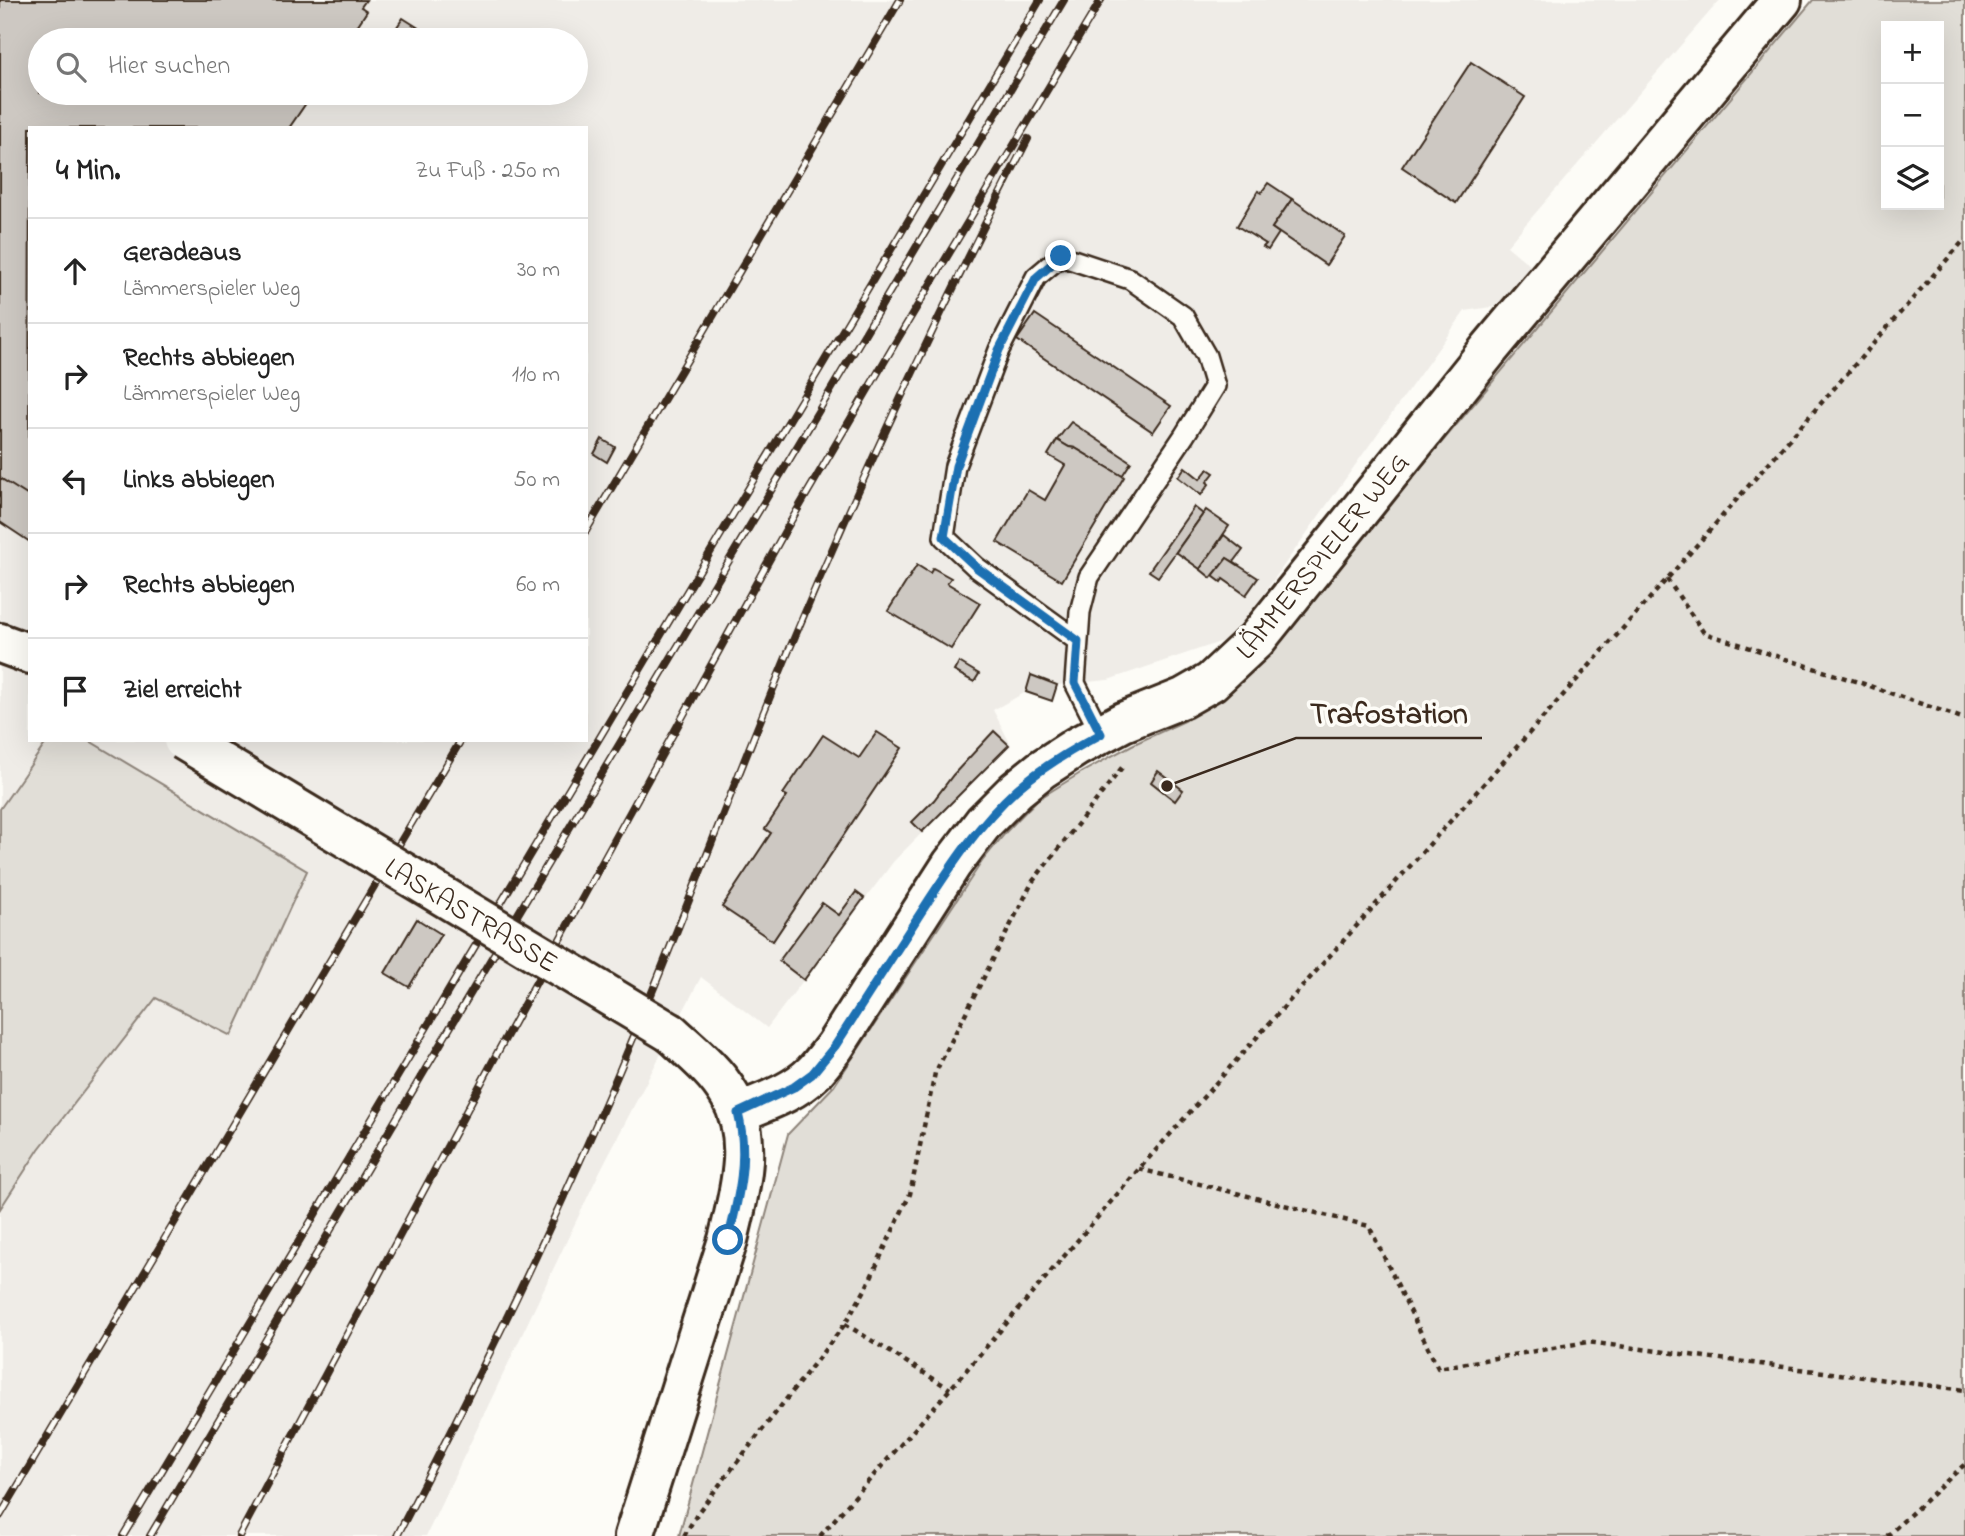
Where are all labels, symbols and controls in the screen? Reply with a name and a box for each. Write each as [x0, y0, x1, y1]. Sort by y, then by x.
map controls [1881, 21, 1944, 210]
button: + [1881, 21, 1944, 84]
search box [28, 28, 588, 105]
icon: search [52, 48, 90, 86]
text: Hier suchen [108, 48, 230, 86]
button: − [1881, 84, 1944, 147]
button: layers [1881, 147, 1944, 210]
text: 4 Min. [56, 150, 120, 194]
text: Zu Fuß · 250 m [415, 155, 560, 188]
text: Geradeaus [123, 235, 241, 273]
route end [1045, 240, 1076, 271]
icon: ahead [56, 252, 94, 290]
text: 30 m [517, 254, 560, 287]
text: Lämmerspieler Weg [123, 273, 300, 306]
text: Rechts abbiegen [123, 340, 295, 378]
icon: right [56, 357, 94, 395]
text: 110 m [512, 359, 560, 392]
text: Lämmerspieler Weg [123, 378, 300, 411]
street label: LÄMMERSPIELER WEG [1227, 445, 1420, 670]
icon: left [56, 462, 94, 500]
text: Links abbiegen [123, 462, 274, 500]
text: 50 m [513, 464, 560, 497]
icon: right [56, 567, 94, 605]
text: Rechts abbiegen [123, 567, 295, 605]
text: 60 m [516, 569, 560, 602]
icon: arrive [56, 672, 94, 710]
text: Ziel erreicht [123, 672, 242, 710]
callout: Trafostation [1296, 687, 1482, 738]
text: Trafostation [1310, 694, 1468, 738]
street label: LASKASTRASSE [376, 849, 565, 985]
route start [712, 1224, 743, 1255]

